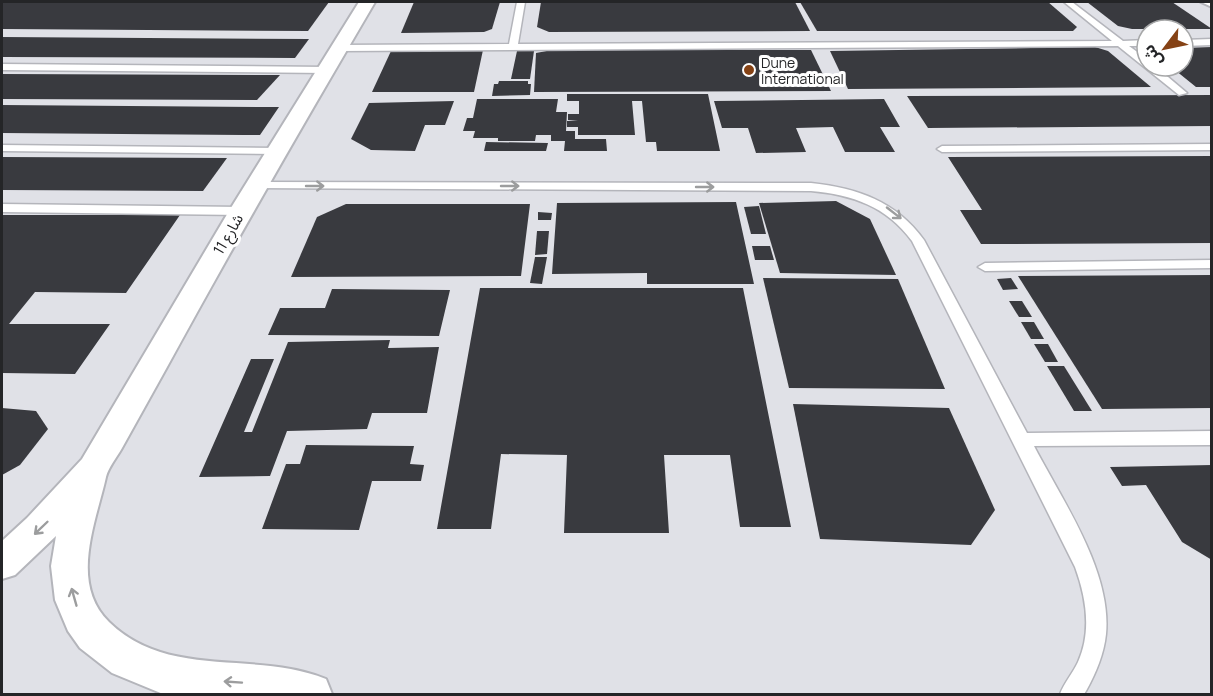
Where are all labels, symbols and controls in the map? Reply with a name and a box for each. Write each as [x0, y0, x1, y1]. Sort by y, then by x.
north arrow [1135, 18, 1195, 78]
text: ش [1137, 41, 1167, 71]
place label: Dune International [761, 53, 844, 88]
marker: Dune International [742, 63, 756, 77]
one-way arrow [304, 180, 324, 192]
one-way arrow [499, 180, 519, 192]
one-way arrow [694, 181, 714, 193]
one-way arrow [886, 207, 902, 220]
street label: شارع 11 [208, 210, 250, 259]
one-way arrow [34, 520, 49, 534]
one-way arrow [67, 588, 79, 607]
one-way arrow [224, 676, 244, 687]

